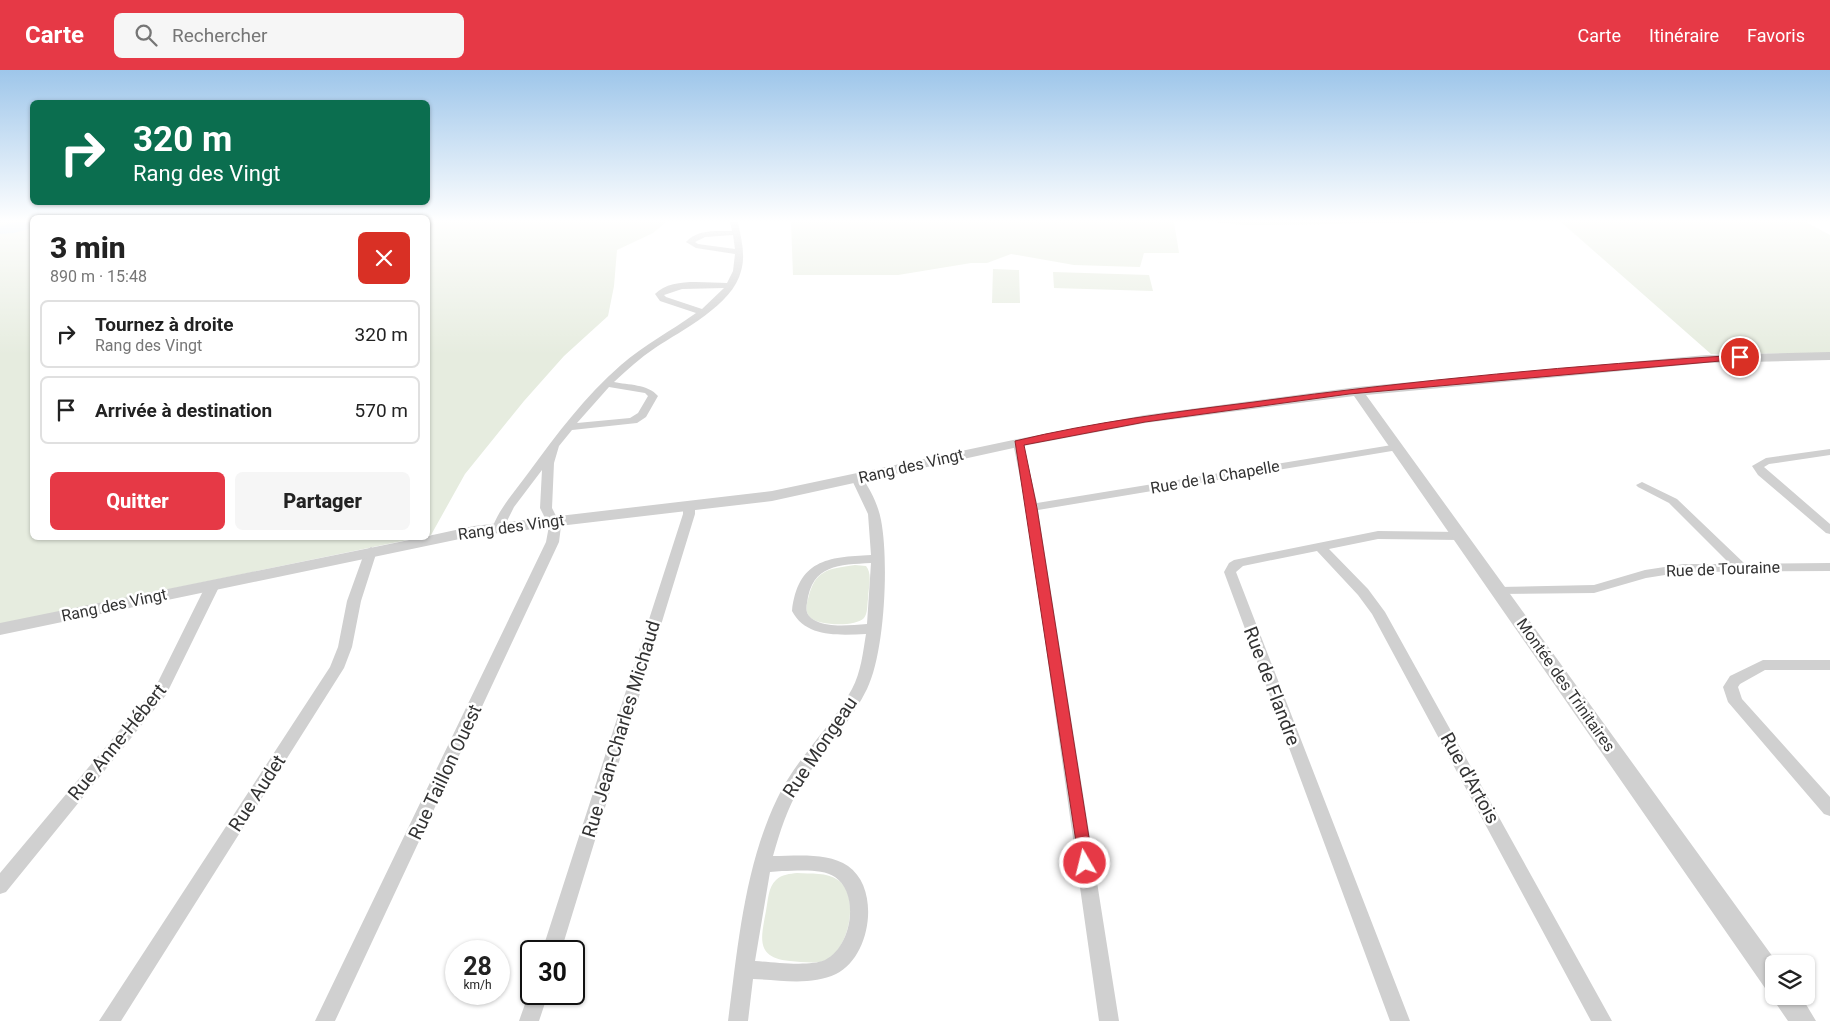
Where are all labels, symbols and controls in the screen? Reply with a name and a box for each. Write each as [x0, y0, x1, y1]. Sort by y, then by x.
search box [114, 13, 464, 58]
text: Carte [25, 21, 84, 49]
icon: search [132, 21, 160, 49]
text: Rechercher [172, 24, 267, 47]
text: Carte [1578, 25, 1621, 46]
text: Itinéraire [1649, 25, 1719, 46]
text: Favoris [1747, 25, 1805, 46]
text: 320 m [133, 119, 232, 160]
icon: right [50, 120, 115, 185]
text: Rang des Vingt [133, 161, 280, 186]
text: 3 min [50, 230, 126, 265]
button: close [358, 232, 410, 284]
text: 890 m · 15:48 [50, 267, 147, 286]
text: Tournez à droite [95, 313, 234, 336]
icon: right [52, 320, 80, 348]
text: 320 m [355, 323, 408, 346]
text: Rang des Vingt [95, 336, 202, 355]
pin [1719, 336, 1761, 378]
icon: arrive [1726, 343, 1754, 371]
icon: arrive [52, 396, 80, 424]
text: Arrivée à destination [95, 399, 272, 422]
text: 570 m [355, 399, 408, 422]
street label: Rang des Vingt [857, 445, 965, 487]
street label: Rue de la Chapelle [1149, 456, 1281, 498]
button: Quitter [50, 472, 225, 530]
button: Partager [235, 472, 410, 530]
street label: Rang des Vingt [457, 510, 565, 544]
street label: Rue de Touraine [1666, 558, 1780, 580]
street label: Rang des Vingt [60, 585, 168, 625]
street label: Montée des Trinitaires [1513, 615, 1619, 755]
street label: Rue Jean-Charles Michaud [577, 618, 665, 840]
street label: Rue de Flandre [1239, 623, 1305, 749]
street label: Rue Anne-Hébert [63, 679, 171, 805]
street label: Rue Mongeau [778, 692, 862, 802]
street label: Rue Taillon Ouest [404, 701, 486, 843]
street label: Rue d'Artois [1436, 728, 1504, 828]
street label: Rue Audet [224, 750, 290, 836]
position arrow [1058, 836, 1110, 888]
speed limit sign: 30 [520, 940, 585, 1005]
text: 28 [463, 952, 492, 981]
map controls [1765, 955, 1815, 1005]
button: layers [1765, 955, 1815, 1005]
text: km/h [463, 978, 492, 992]

